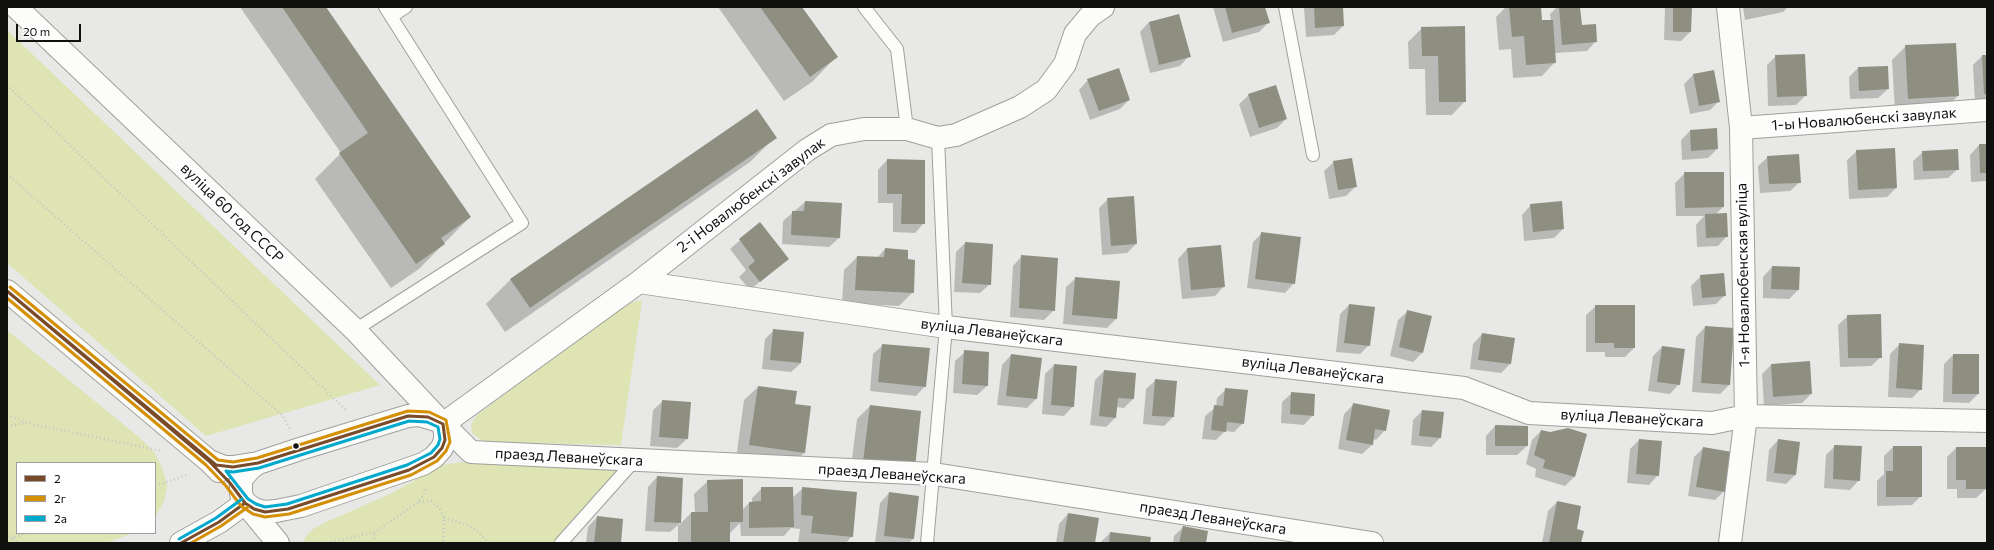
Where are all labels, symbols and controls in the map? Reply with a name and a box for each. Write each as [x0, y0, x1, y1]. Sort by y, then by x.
scale bar [18, 16, 83, 42]
text: 20 m [23, 24, 50, 38]
street label: 1-ы Новалюбенскі завулак [1771, 104, 1957, 134]
street label: 2-і Новалюбенскі завулак [673, 133, 829, 257]
street label: вуліца 60 год СССР [177, 159, 287, 267]
street label: 1-я Новалюбенская вуліца [1732, 183, 1754, 367]
street label: вуліца Леванеўскага [920, 314, 1064, 350]
street label: вуліца Леванеўскага [1241, 352, 1385, 388]
street label: вуліца Леванеўскага [1560, 405, 1704, 431]
unlabelled marker [291, 441, 301, 451]
street label: праезд Леванеўскага [495, 444, 643, 470]
street label: праезд Леванеўскага [817, 460, 967, 488]
legend [16, 462, 156, 534]
text: 2 [54, 471, 61, 485]
text: 2г [54, 491, 66, 505]
street label: праезд Леванеўскага [1138, 498, 1288, 538]
text: 2а [54, 511, 67, 525]

